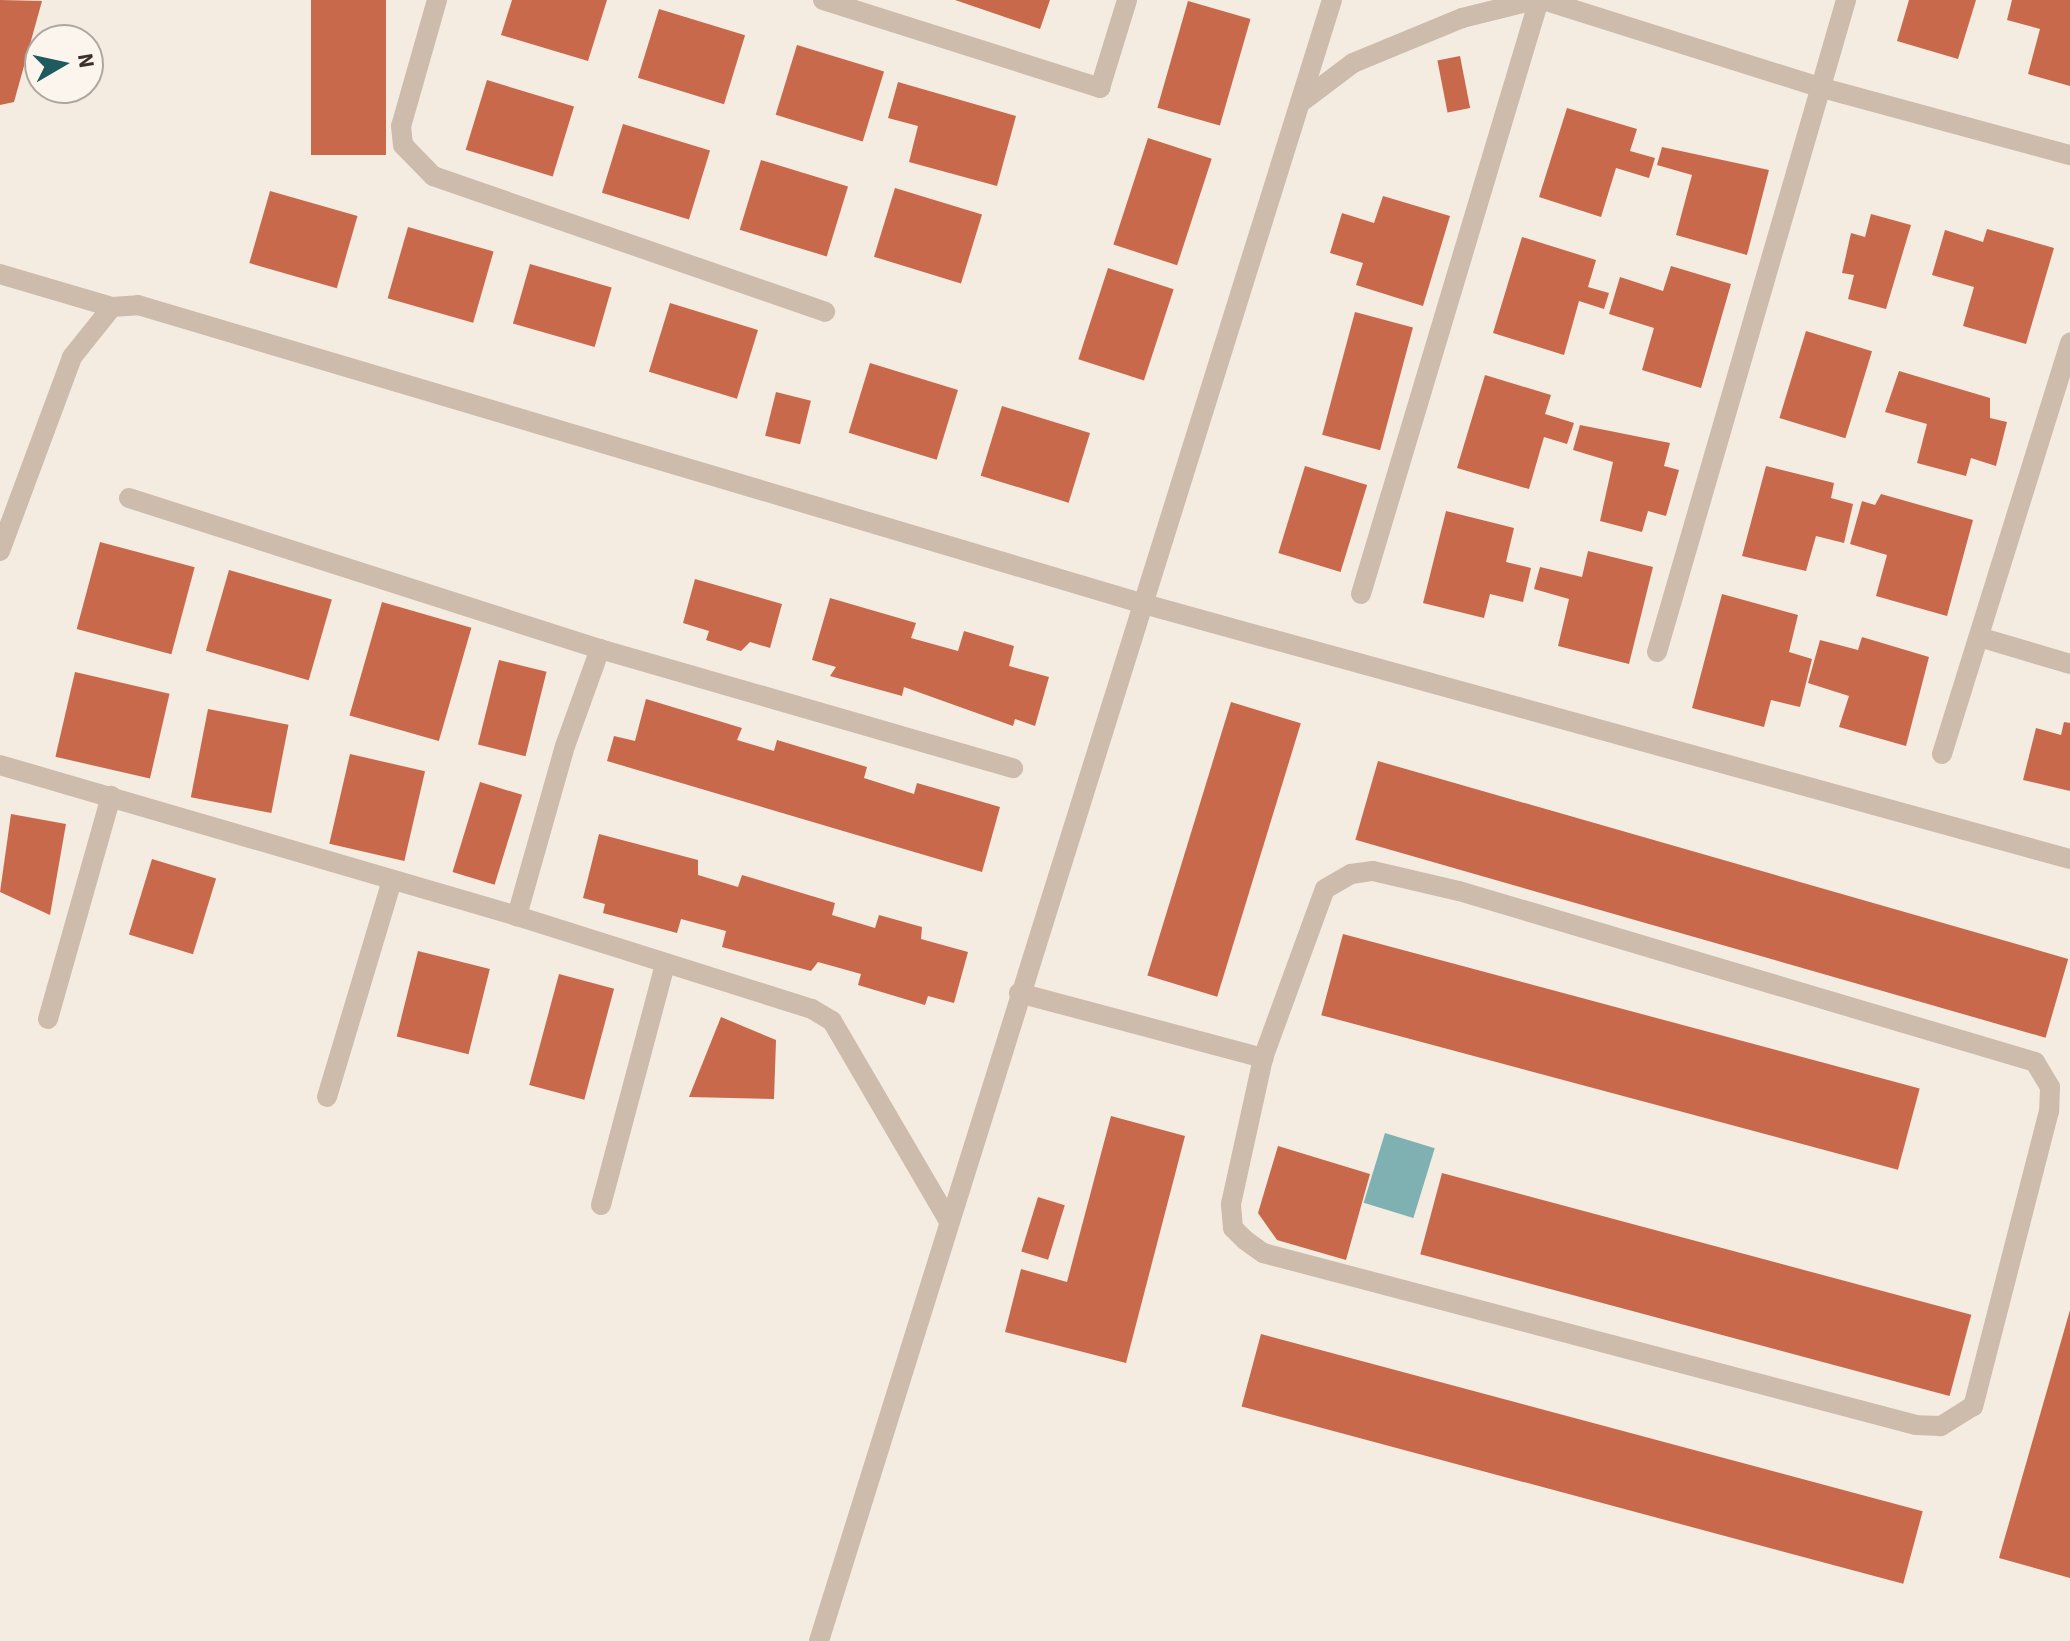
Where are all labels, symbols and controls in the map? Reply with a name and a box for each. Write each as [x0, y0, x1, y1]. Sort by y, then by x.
north arrow [24, 24, 104, 104]
text: N [69, 51, 103, 70]

